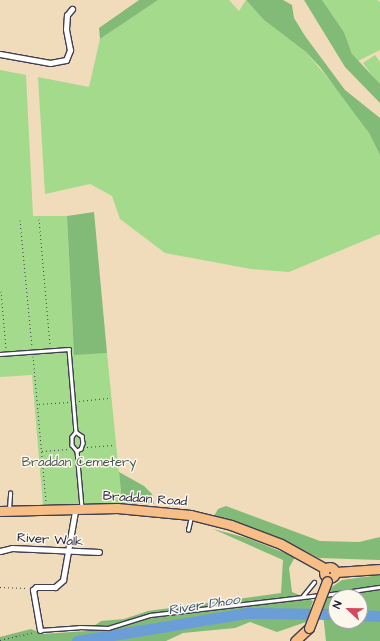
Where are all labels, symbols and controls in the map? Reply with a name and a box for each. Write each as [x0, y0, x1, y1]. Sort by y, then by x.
park label: Braddan Cemetery [22, 454, 136, 470]
street label: Braddan Road [102, 488, 188, 510]
street label: River Walk [16, 530, 84, 550]
north arrow [328, 589, 368, 629]
water label: River Dhoo [167, 591, 241, 619]
text: N [329, 599, 346, 611]

